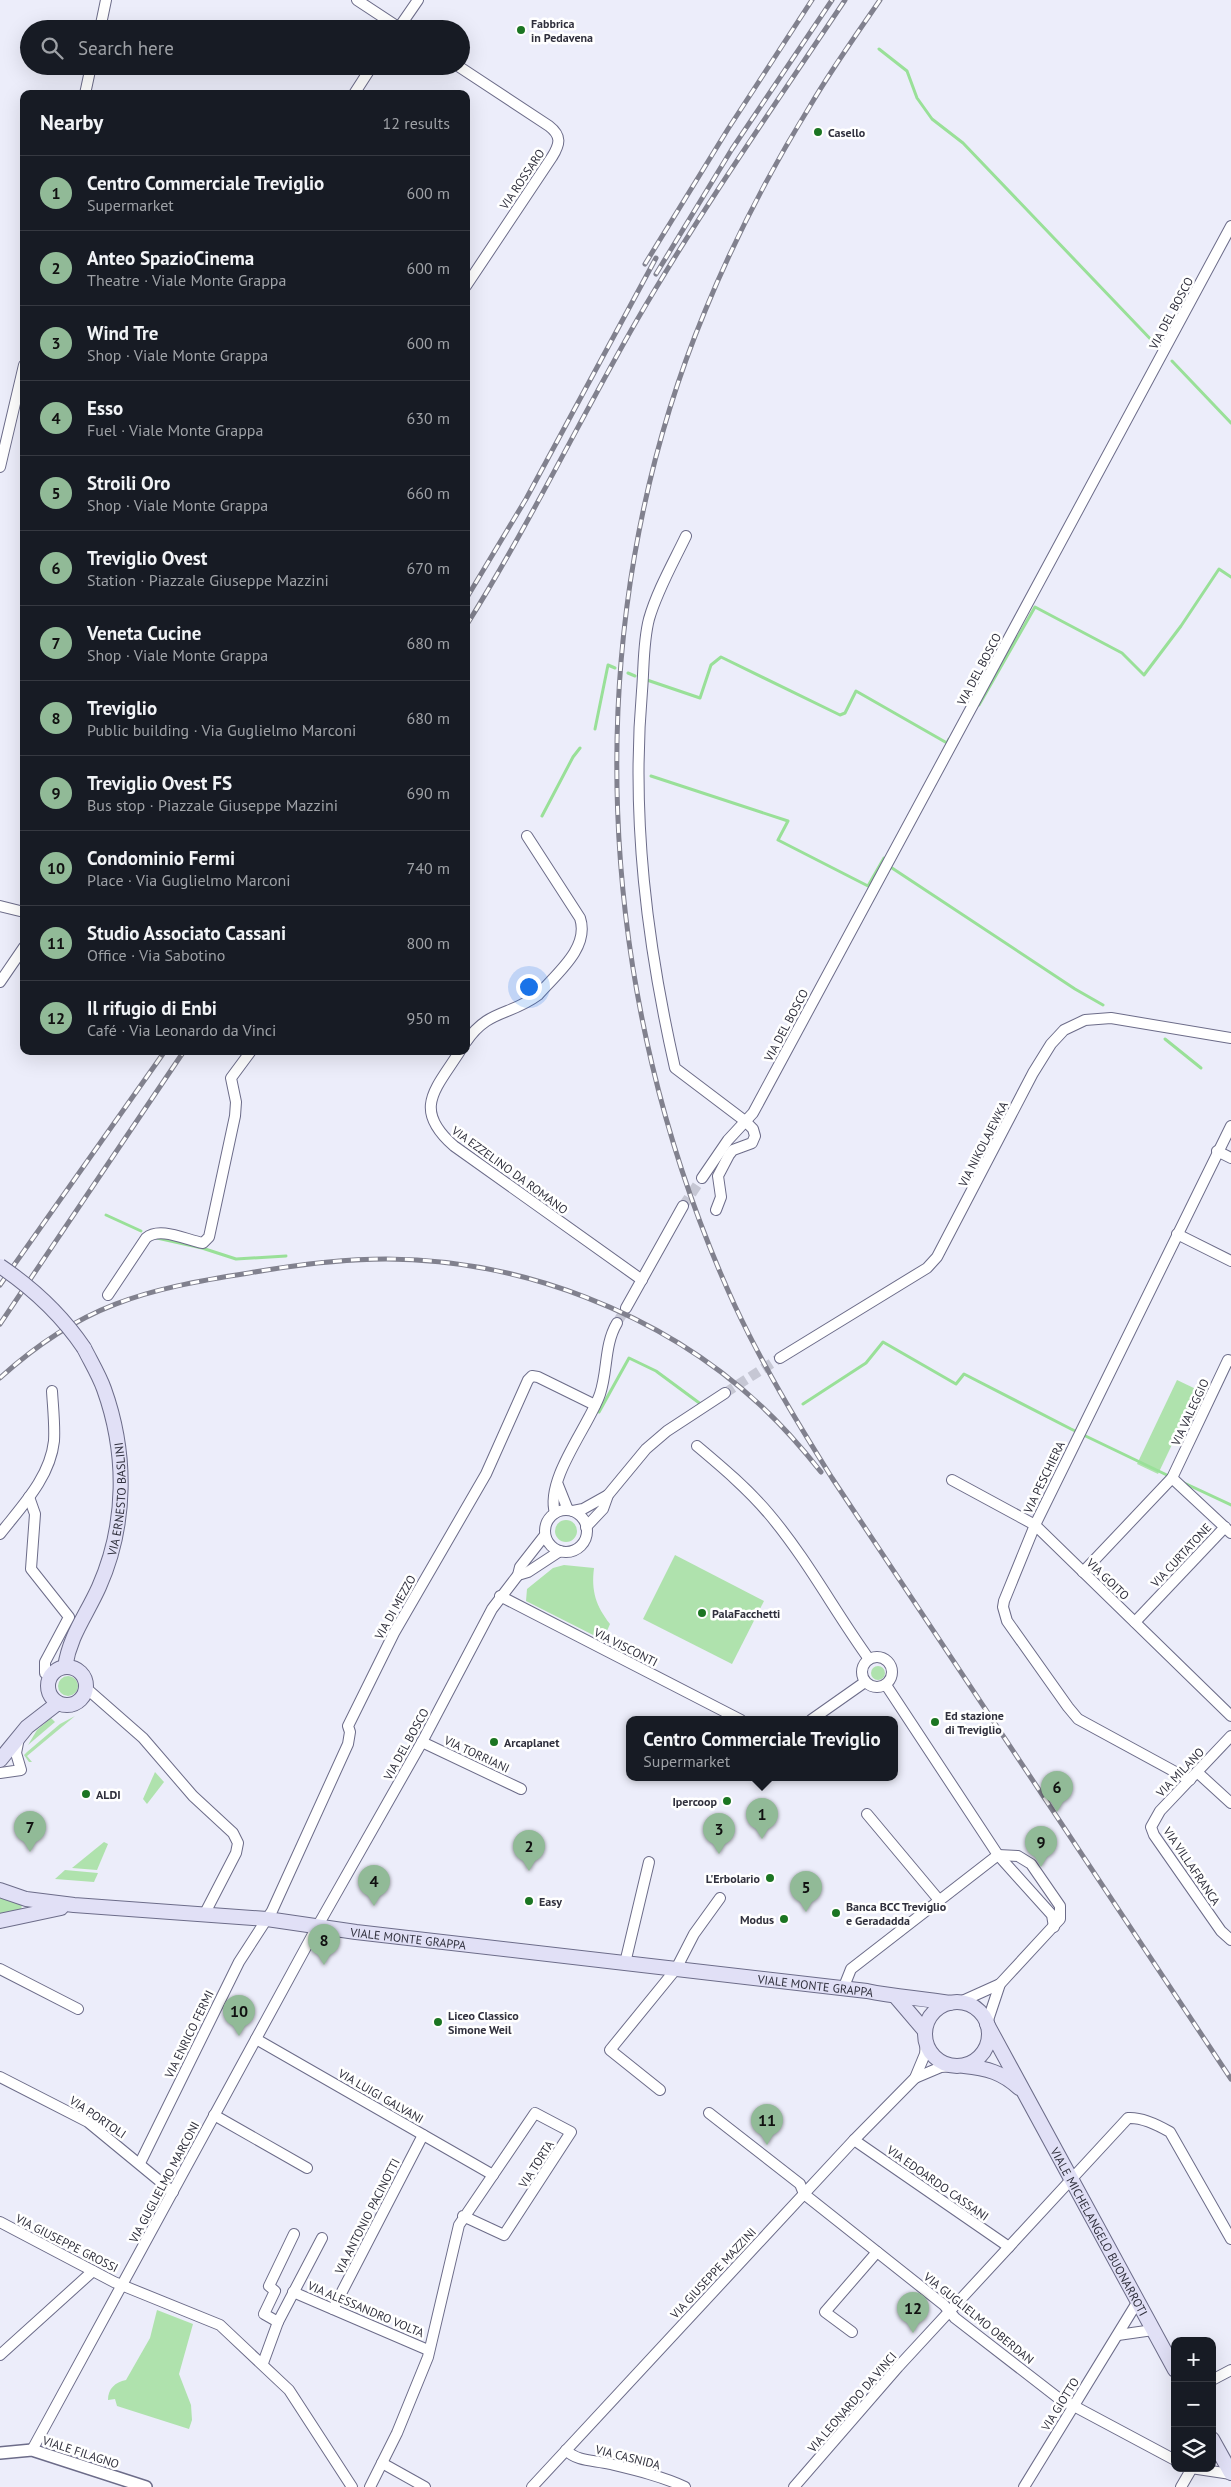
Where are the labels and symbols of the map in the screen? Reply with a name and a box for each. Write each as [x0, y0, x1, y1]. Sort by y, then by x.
place label: Fabbrica in Pedavena [531, 16, 593, 45]
marker: Fabbrica in Pedavena [515, 24, 527, 36]
place label: Casello [828, 125, 866, 140]
marker: Casello [812, 126, 824, 138]
street label: VIA ROSSARO [496, 146, 548, 213]
street label: VIA DEL BOSCO [1145, 274, 1196, 353]
street label: VIA DEL BOSCO [953, 630, 1004, 709]
your location [516, 974, 542, 1000]
street label: VIA DEL BOSCO [760, 986, 811, 1065]
street label: VIA NIKOLAJEWKA [955, 1099, 1011, 1190]
street label: VIA EZZELINO DA ROMANO [448, 1122, 571, 1217]
street label: VIA VALEGGIO [1168, 1376, 1212, 1449]
street label: VIA PESCHIERA [1020, 1439, 1068, 1516]
street label: VIA ERNESTO BASLINI [103, 1441, 128, 1558]
street label: VIA CURTATONE [1147, 1520, 1214, 1591]
street label: VIA GOITO [1083, 1554, 1132, 1603]
street label: VIA DI MEZZO [371, 1572, 419, 1643]
place label: PalaFacchetti [712, 1606, 780, 1621]
marker: PalaFacchetti [696, 1607, 708, 1619]
street label: VIA VISCONTI [591, 1624, 660, 1669]
street label: VIA DEL BOSCO [380, 1706, 432, 1783]
place label: Ed stazione di Treviglio [945, 1708, 1004, 1737]
marker: Ed stazione di Treviglio [929, 1716, 941, 1728]
street label: VIA TORRIANI [441, 1732, 512, 1776]
place label: Arcaplanet [504, 1735, 560, 1750]
marker: Arcaplanet [488, 1736, 500, 1748]
street label: VIA MILANO [1152, 1744, 1207, 1800]
pin: 6 [1041, 1771, 1073, 1812]
place label: ALDI [96, 1787, 121, 1802]
marker: ALDI [80, 1788, 92, 1800]
place label: Ipercoop [672, 1794, 718, 1809]
marker: Ipercoop [721, 1795, 733, 1807]
pin: 1 [746, 1798, 778, 1839]
pin: 7 [14, 1811, 46, 1852]
pin: 3 [703, 1813, 735, 1854]
street label: VIA VILLAFRANCA [1160, 1823, 1224, 1908]
pin: 9 [1025, 1826, 1057, 1867]
pin: 2 [513, 1830, 545, 1871]
pin: 4 [358, 1865, 390, 1906]
place label: L'Erbolario [706, 1871, 761, 1886]
pin: 5 [790, 1871, 822, 1912]
marker: L'Erbolario [764, 1872, 776, 1884]
place label: Easy [539, 1894, 562, 1909]
marker: Easy [523, 1895, 535, 1907]
place label: Banca BCC Treviglio e Geradadda [846, 1899, 947, 1928]
marker: Banca BCC Treviglio e Geradadda [830, 1907, 842, 1919]
place label: Modus [740, 1912, 774, 1927]
marker: Modus [778, 1913, 790, 1925]
pin: 8 [308, 1924, 340, 1965]
street label: VIALE MONTE GRAPPA [349, 1924, 467, 1952]
street label: VIALE MONTE GRAPPA [756, 1971, 875, 2000]
street label: VIA ENRICO FERMI [161, 1988, 217, 2081]
pin: 10 [223, 1995, 255, 2036]
place label: Liceo Classico Simone Weil [448, 2008, 519, 2037]
marker: Liceo Classico Simone Weil [432, 2016, 444, 2028]
street label: VIA LUIGI GALVANI [335, 2065, 426, 2126]
street label: VIA PORTOLI [66, 2092, 129, 2141]
pin: 11 [751, 2104, 783, 2145]
street label: VIA GUGLIELMO MARCONI [125, 2119, 202, 2246]
street label: VIA TORTA [515, 2138, 557, 2191]
street label: VIA EDOARDO CASSANI [884, 2142, 992, 2224]
street label: VIALE MICHELANGELO BUONARROTI [1047, 2144, 1151, 2318]
street label: VIA ANTONIO PACINOTTI [331, 2156, 403, 2277]
street label: VIA GIUSEPPE GROSSI [12, 2210, 121, 2275]
street label: VIA GIUSEPPE MAZZINI [666, 2224, 759, 2322]
street label: VIA GUGLIELMO OBERDAN [920, 2268, 1037, 2367]
street label: VIA ALESSANDRO VOLTA [305, 2277, 426, 2340]
pin: 12 [897, 2292, 929, 2333]
street label: VIA LEONARDO DA VINCI [804, 2349, 900, 2456]
street label: VIA GIOTTO [1037, 2375, 1082, 2434]
street label: VIALE FILAGNO [40, 2432, 121, 2471]
street label: VIA CASNIDA [593, 2441, 662, 2472]

